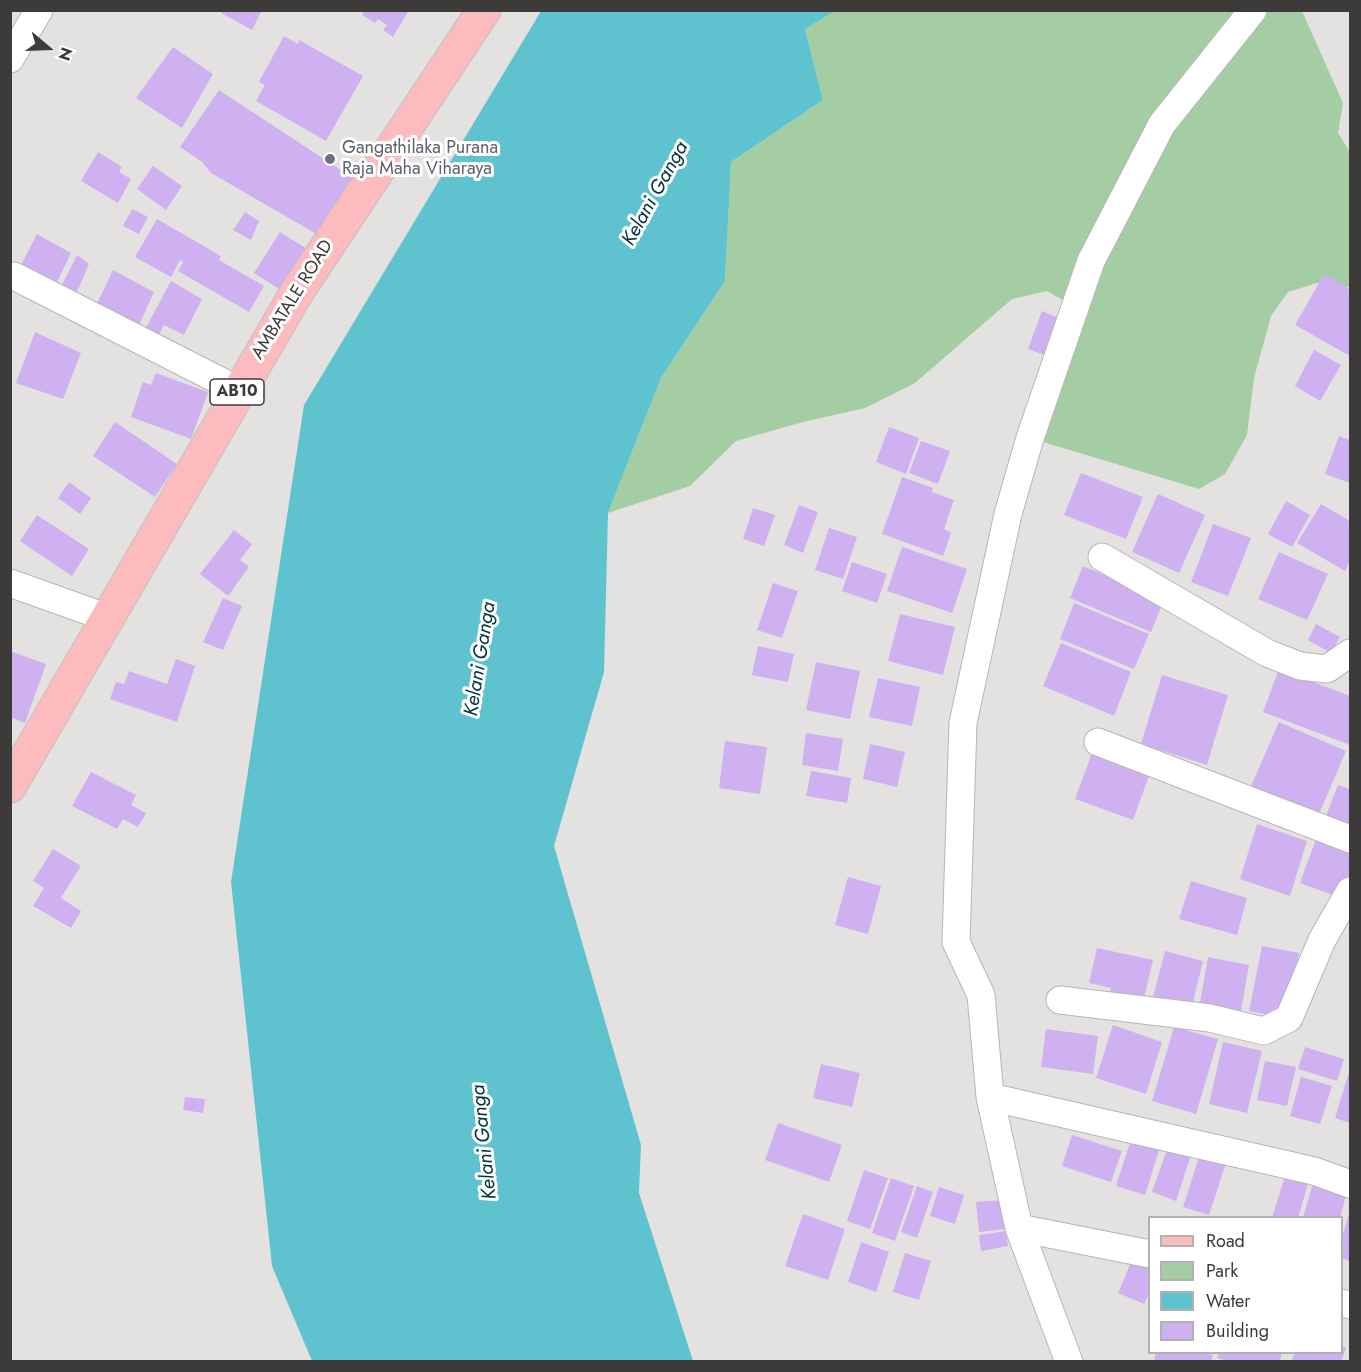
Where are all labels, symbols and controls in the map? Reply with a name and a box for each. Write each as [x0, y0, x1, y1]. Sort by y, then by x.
north arrow [18, 18, 78, 78]
text: N [53, 44, 78, 64]
place label: Gangathilaka Purana Raja Maha Viharaya [342, 138, 498, 180]
water label: Kelani Ganga [618, 138, 694, 250]
marker: Gangathilaka Purana Raja Maha Viharaya [323, 152, 337, 166]
street label: AMBATALE ROAD [248, 236, 338, 364]
road number: AB10 [210, 379, 264, 405]
water label: Kelani Ganga [460, 600, 502, 718]
water label: Kelani Ganga [467, 1083, 503, 1201]
legend [1148, 1216, 1343, 1354]
text: Road [1206, 1228, 1245, 1254]
text: Park [1206, 1258, 1238, 1284]
text: Water [1206, 1288, 1250, 1314]
text: Building [1206, 1318, 1269, 1344]

